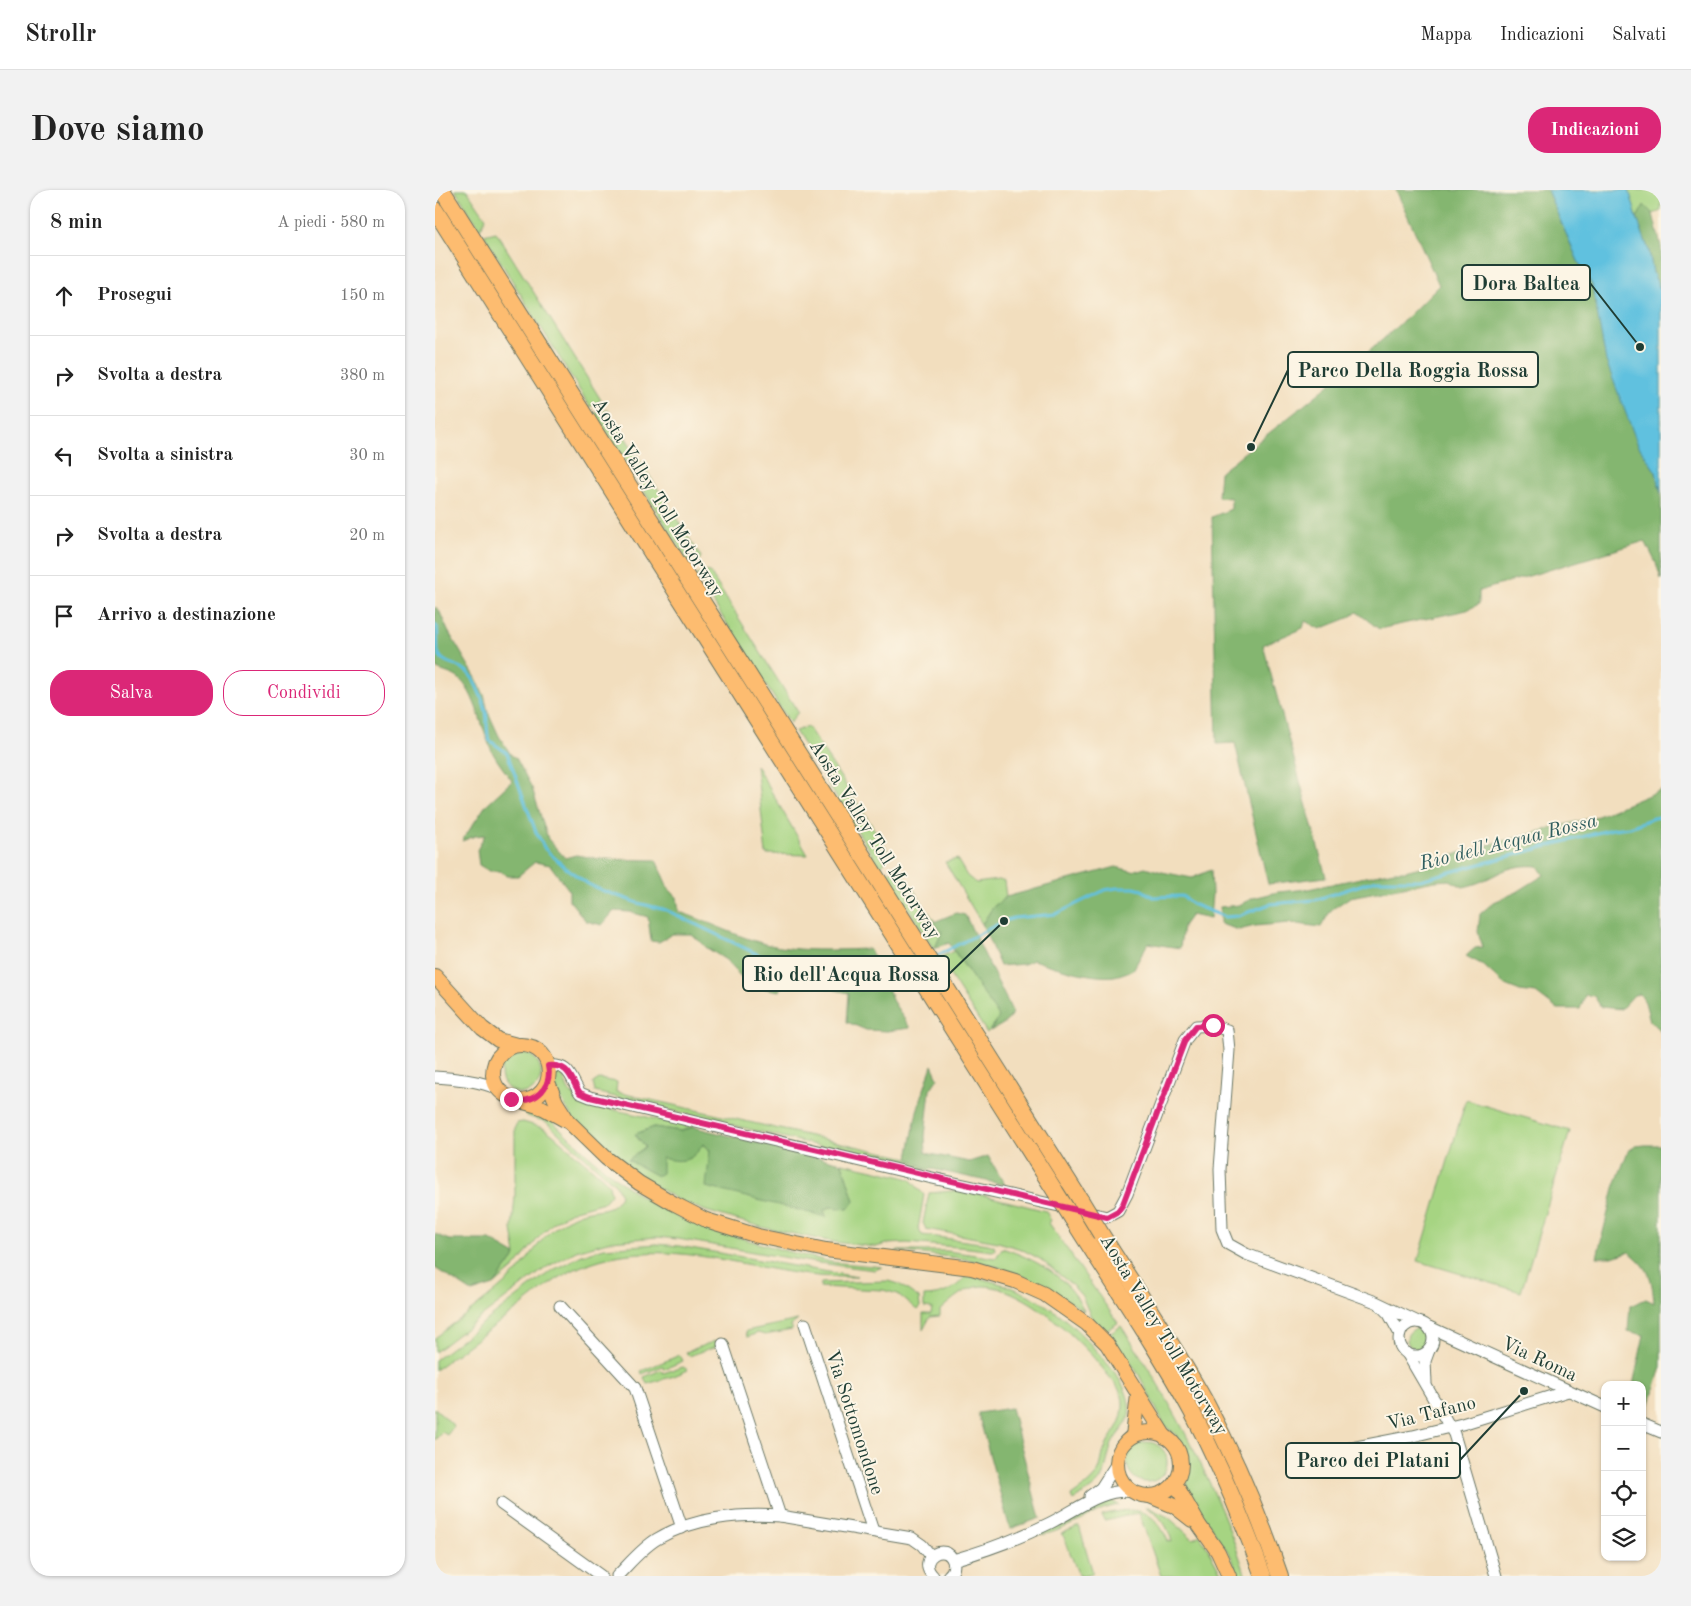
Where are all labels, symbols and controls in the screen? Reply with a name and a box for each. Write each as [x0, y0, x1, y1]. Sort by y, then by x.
text: Strollr [25, 23, 96, 47]
text: Mappa [1420, 26, 1472, 44]
text: Indicazioni [1500, 26, 1584, 44]
text: Salvati [1612, 26, 1666, 44]
button: Indicazioni [1528, 107, 1661, 153]
text: Dove siamo [30, 113, 205, 148]
text: 8 min [50, 212, 103, 233]
text: A piedi · 580 m [277, 215, 385, 231]
callout: Dora Baltea [1462, 265, 1590, 300]
text: Dora Baltea [1472, 275, 1580, 295]
icon: ahead [50, 282, 78, 310]
text: Prosegui [97, 286, 172, 305]
text: 150 m [340, 288, 385, 304]
callout: Parco Della Roggia Rossa [1288, 352, 1538, 387]
icon: right [50, 362, 78, 390]
text: Parco Della Roggia Rossa [1298, 362, 1528, 382]
text: Svolta a destra [97, 366, 222, 385]
text: 380 m [340, 368, 385, 384]
street label: Aosta Valley Toll Motorway [588, 396, 726, 601]
icon: left [50, 442, 78, 470]
text: Svolta a sinistra [97, 446, 233, 465]
text: 30 m [349, 448, 385, 464]
icon: right [50, 522, 78, 550]
text: Svolta a destra [97, 526, 222, 545]
text: 20 m [349, 528, 385, 544]
icon: arrive [50, 602, 78, 630]
text: Arrivo a destinazione [97, 606, 276, 625]
button: Salva [50, 670, 213, 716]
button: Condividi [223, 670, 385, 716]
street label: Aosta Valley Toll Motorway [805, 738, 943, 943]
water label: Rio dell'Acqua Rossa [1416, 811, 1600, 875]
callout: Rio dell'Acqua Rossa [743, 956, 949, 991]
text: Rio dell'Acqua Rossa [753, 966, 939, 986]
route start [1202, 1014, 1225, 1037]
route end [500, 1088, 523, 1111]
street label: Aosta Valley Toll Motorway [1095, 1232, 1230, 1439]
street label: Via Roma [1498, 1335, 1580, 1386]
street label: Via Sottomondone [821, 1348, 886, 1497]
map controls [1601, 1381, 1646, 1561]
button: + [1601, 1381, 1646, 1426]
street label: Via Tafano [1385, 1394, 1478, 1435]
button: − [1601, 1426, 1646, 1471]
callout: Parco dei Platani [1286, 1443, 1460, 1478]
text: Parco dei Platani [1296, 1452, 1450, 1472]
button: locate [1601, 1471, 1646, 1516]
button: layers [1601, 1516, 1646, 1561]

